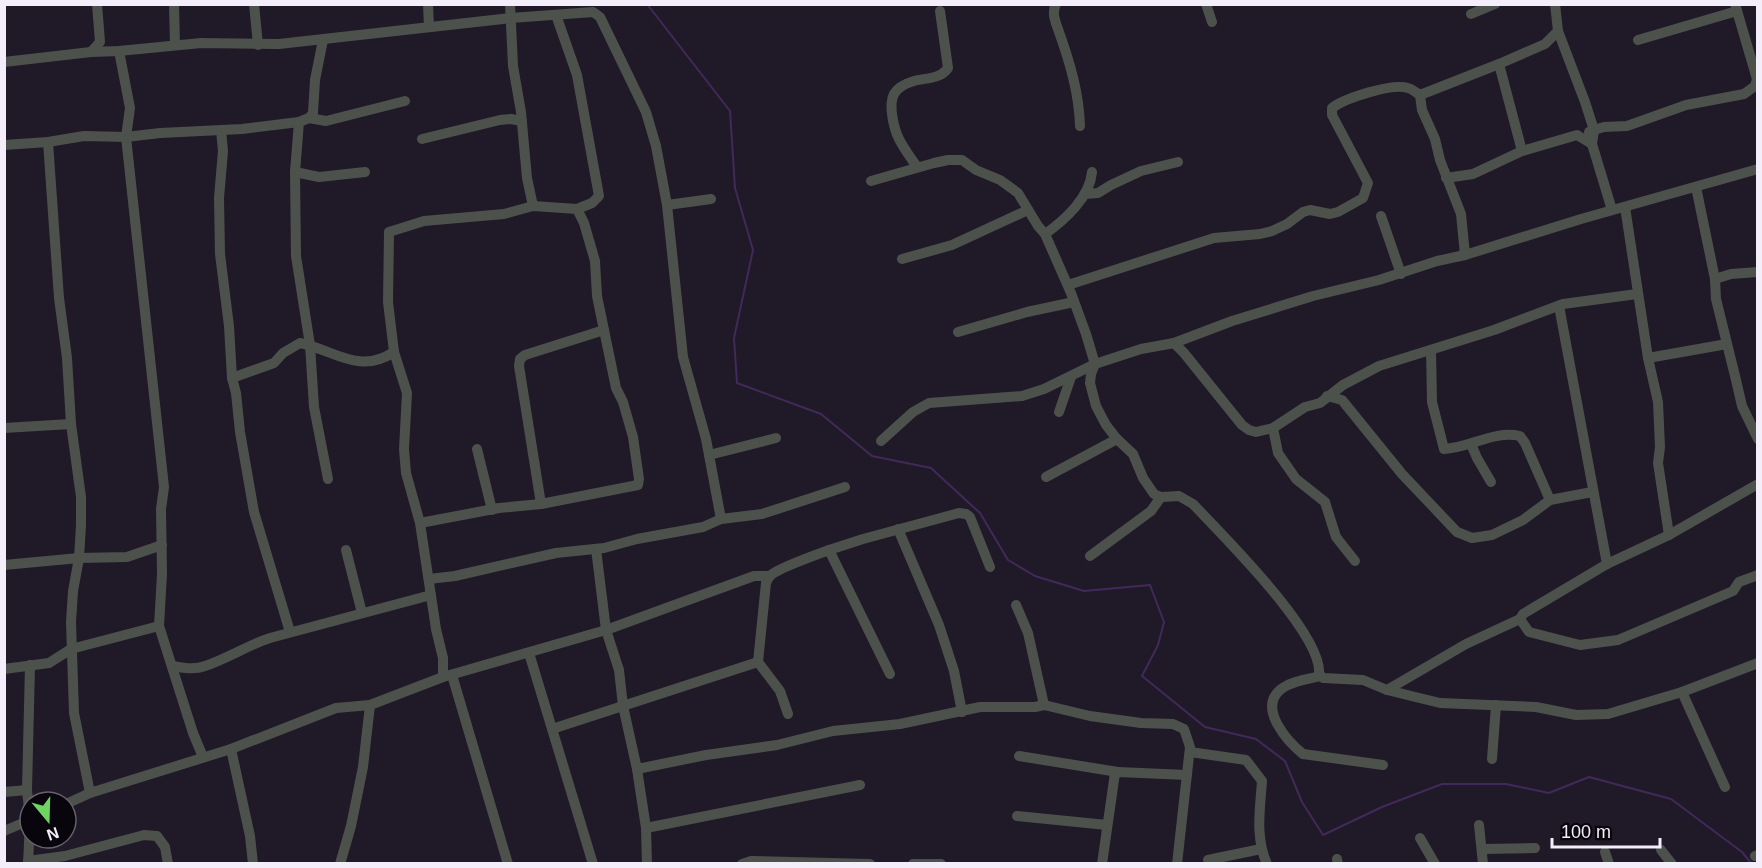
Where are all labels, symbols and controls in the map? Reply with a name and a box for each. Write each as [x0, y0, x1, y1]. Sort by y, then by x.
north arrow [18, 790, 78, 850]
scale bar [1552, 811, 1660, 849]
text: 100 m [1561, 822, 1611, 842]
text: N [44, 824, 61, 844]

